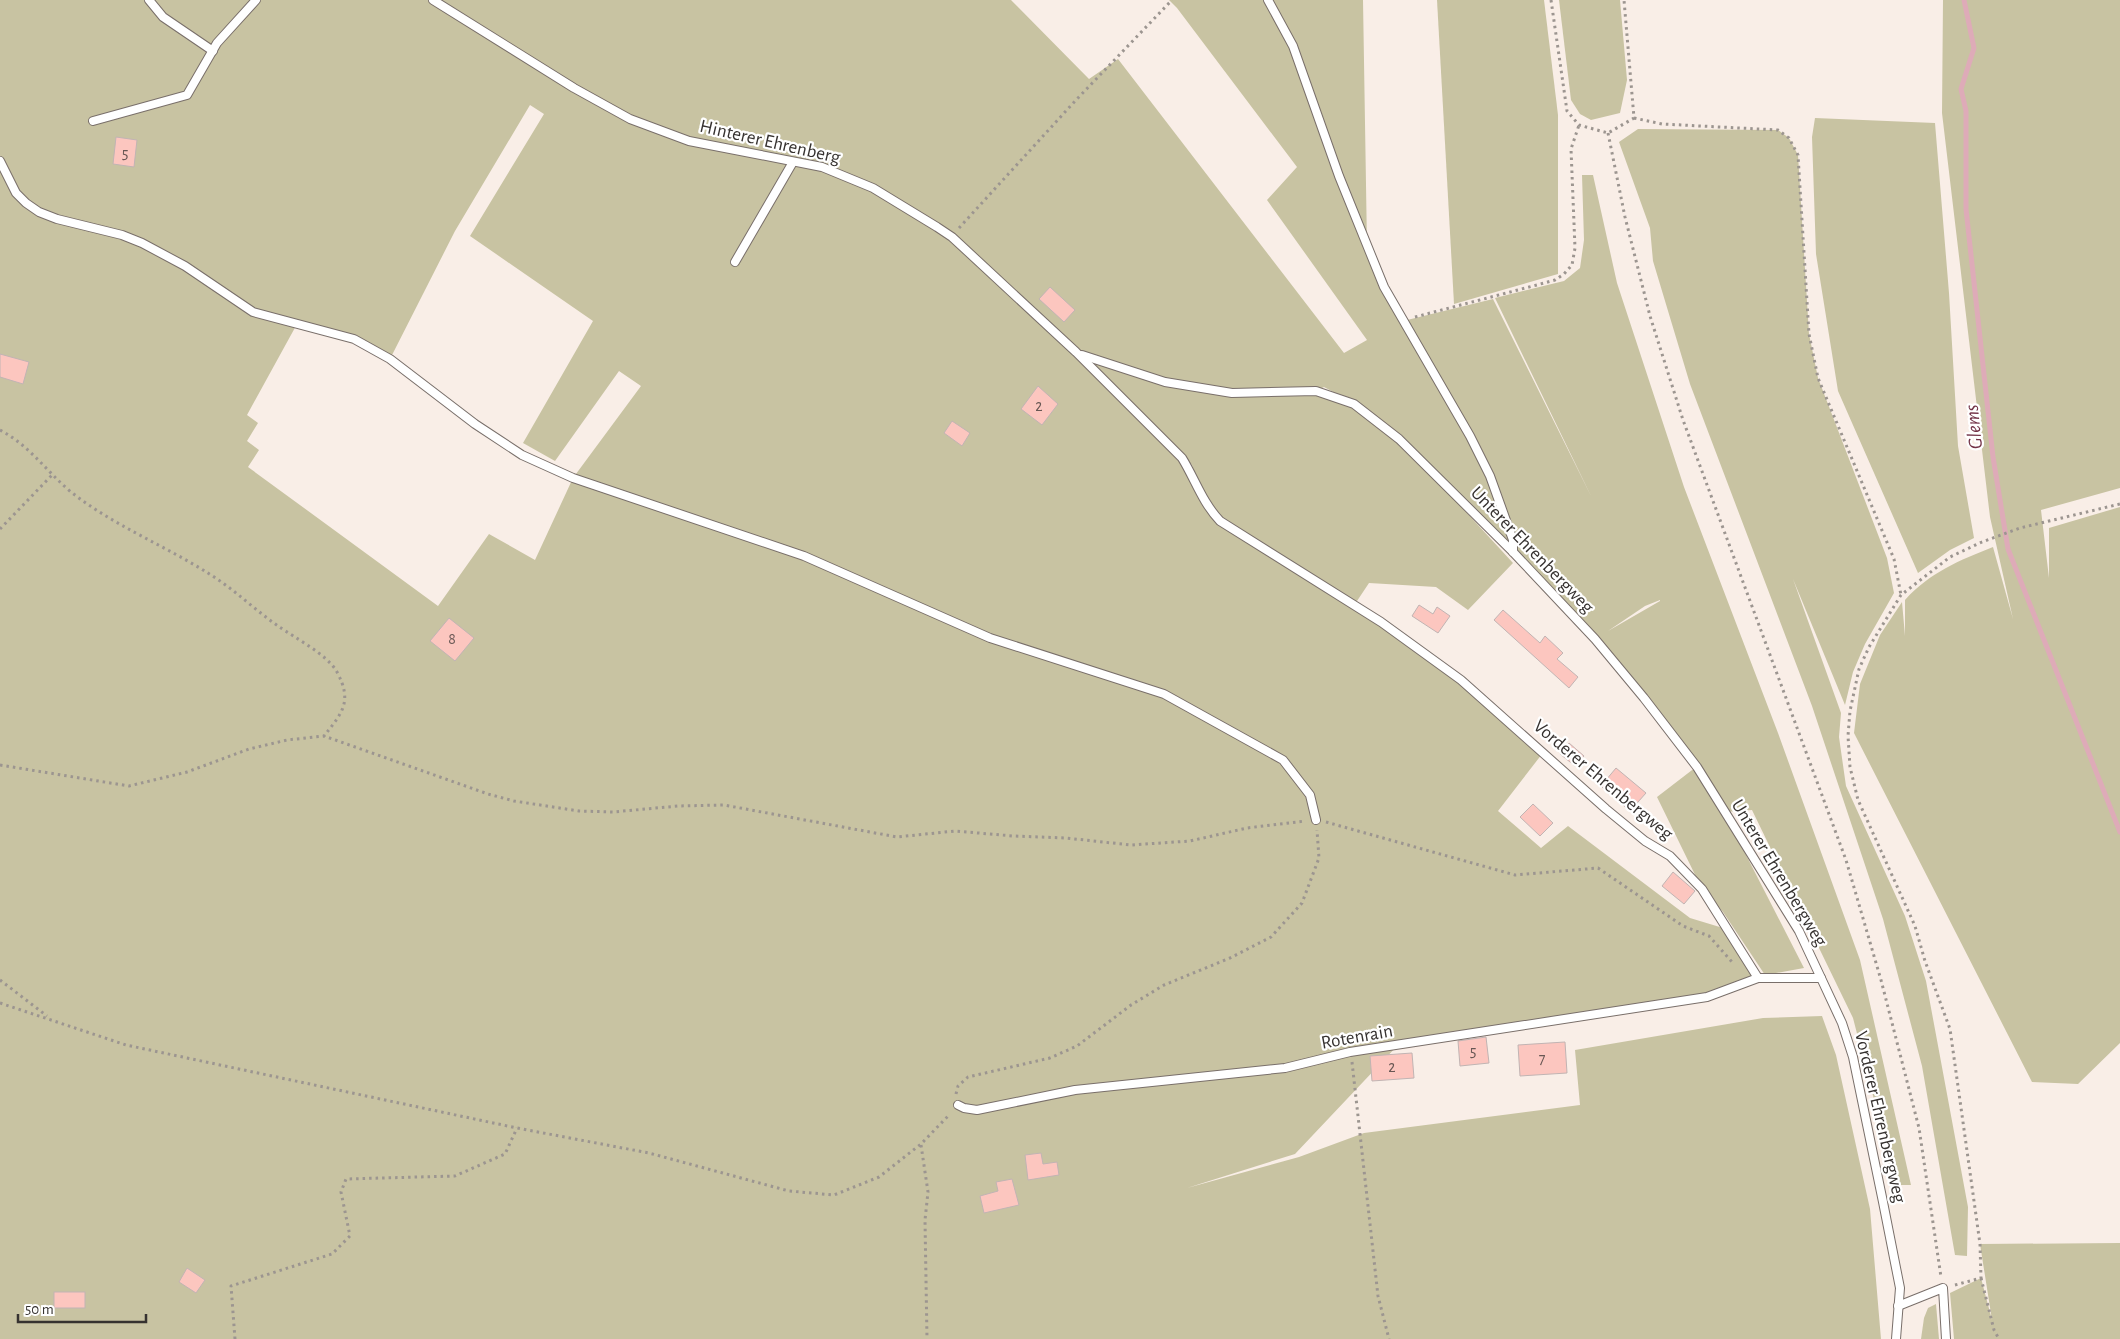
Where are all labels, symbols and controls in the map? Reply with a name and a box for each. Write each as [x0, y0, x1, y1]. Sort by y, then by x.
street label: Hinterer Ehrenberg [698, 117, 843, 168]
house number: 5 [122, 145, 128, 161]
house number: 2 [1035, 398, 1043, 414]
water label: Glems [1962, 403, 1986, 450]
street label: Unterer Ehrenbergweg [1467, 483, 1598, 617]
house number: 8 [448, 631, 456, 647]
street label: Vorderer Ehrenbergweg [1530, 716, 1677, 844]
street label: Unterer Ehrenbergweg [1728, 796, 1831, 950]
street label: Rotenrain [1320, 1021, 1394, 1053]
street label: Vorderer Ehrenbergweg [1851, 1029, 1909, 1205]
house number: 5 [1470, 1043, 1476, 1059]
house number: 7 [1539, 1051, 1546, 1067]
house number: 2 [1388, 1059, 1396, 1075]
scale bar [18, 1292, 145, 1324]
text: 50 m [25, 1302, 54, 1317]

